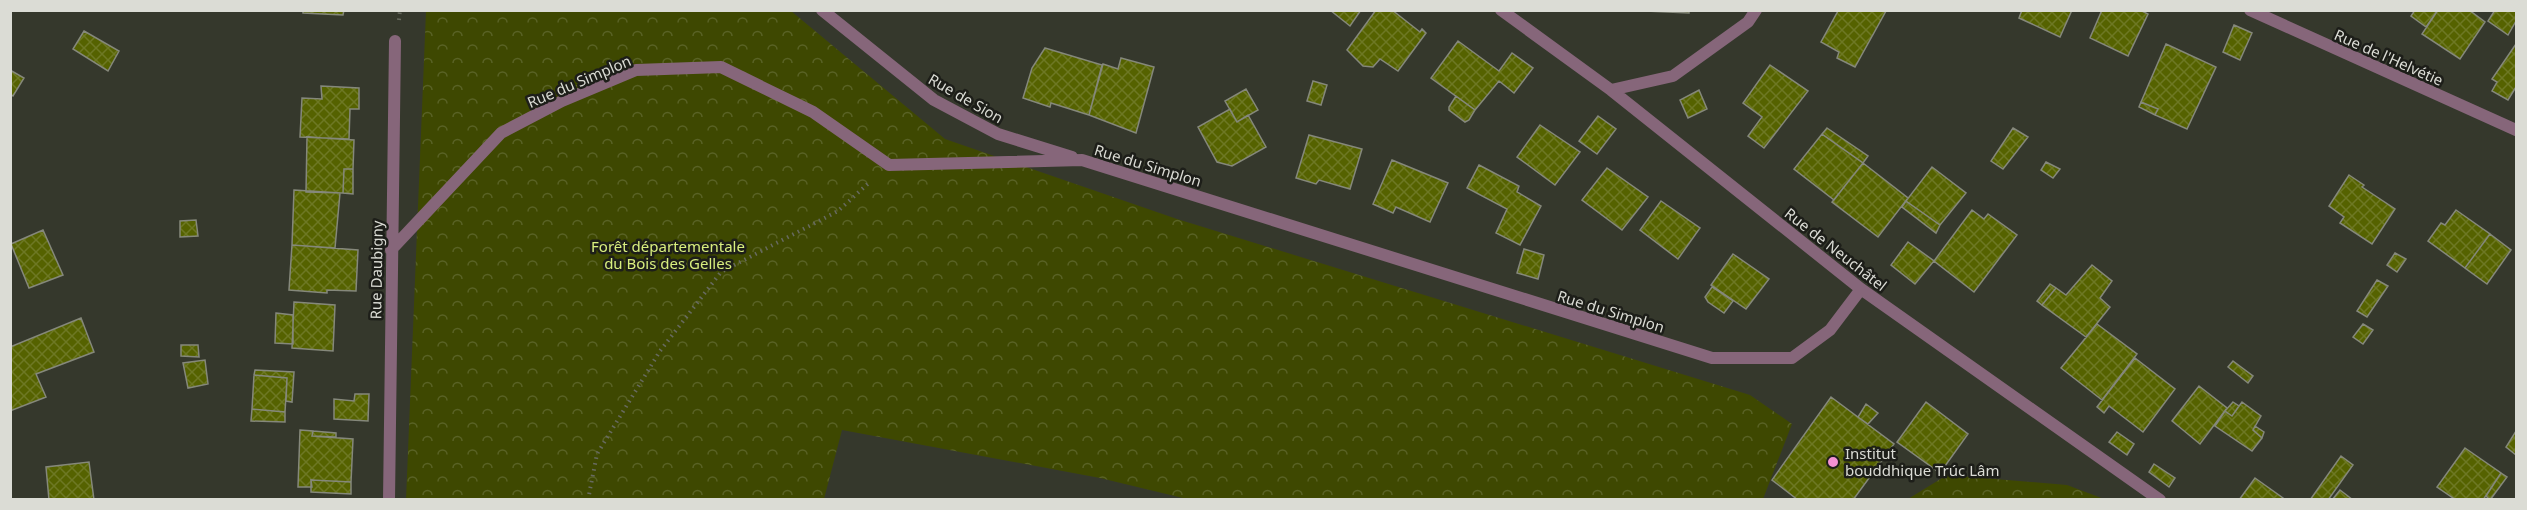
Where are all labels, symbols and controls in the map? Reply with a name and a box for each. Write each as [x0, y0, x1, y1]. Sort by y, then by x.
street label: Rue de l'Helvétie [2331, 24, 2447, 90]
street label: Rue du Simplon [524, 50, 634, 112]
street label: Rue de Sion [925, 69, 1007, 127]
street label: Rue du Simplon [1092, 139, 1204, 191]
street label: Rue de Neuchâtel [1781, 203, 1891, 295]
street label: Rue Daubigny [365, 220, 387, 320]
park label: Forêt départementale du Bois des Gelles [591, 236, 745, 273]
street label: Rue du Simplon [1555, 285, 1667, 337]
place label: Institut bouddhique Trúc Lâm [1845, 443, 1999, 480]
marker: Institut bouddhique Trúc Lâm [1826, 455, 1840, 469]

